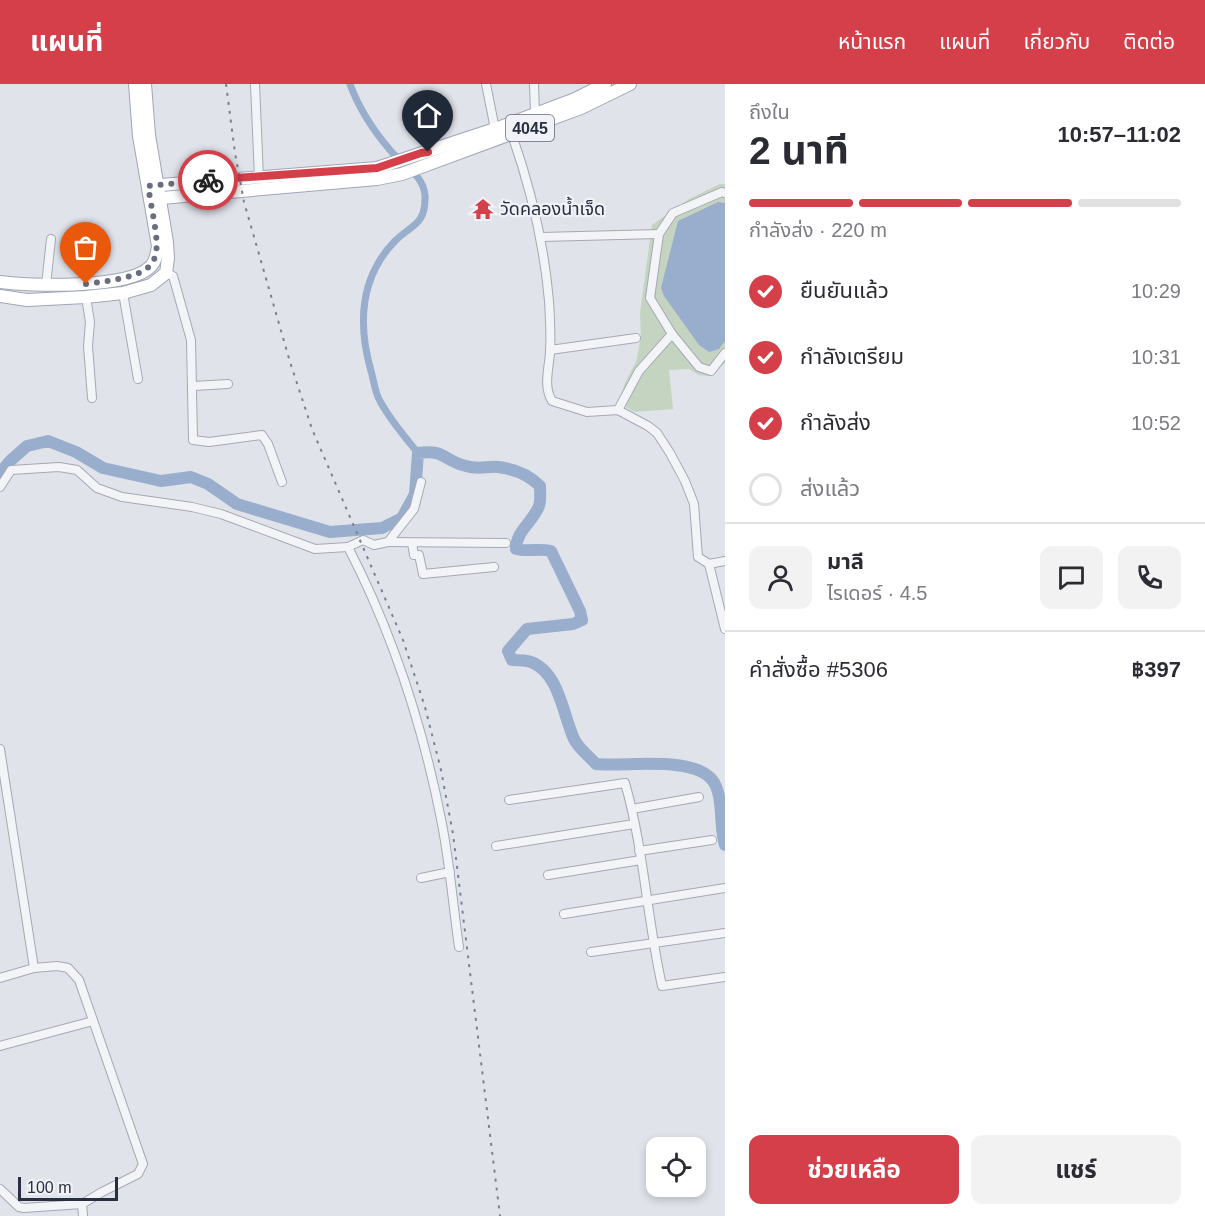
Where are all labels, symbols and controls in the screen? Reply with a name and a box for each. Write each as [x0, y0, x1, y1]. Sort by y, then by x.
text: แผนที่ [30, 26, 103, 57]
text: หน้าแรก [838, 30, 906, 53]
text: แผนที่ [939, 30, 990, 53]
text: เกี่ยวกับ [1023, 30, 1090, 53]
text: ติดต่อ [1123, 30, 1175, 53]
pin [402, 90, 453, 152]
icon: home [411, 99, 444, 132]
text: ถึงใน [749, 101, 790, 123]
road number: 4045 [506, 115, 554, 141]
text: 10:57–11:02 [1057, 122, 1181, 147]
text: 2 นาที [749, 129, 849, 172]
courier [178, 150, 238, 210]
icon: bike [192, 164, 225, 197]
place label: วัดคลองน้ำเจ็ด [500, 196, 605, 219]
temple icon: วัดคลองน้ำเจ็ด [471, 197, 495, 221]
text: กำลังส่ง · 220 m [749, 219, 887, 241]
pin [60, 222, 111, 284]
icon: bag [69, 231, 102, 264]
icon: check [749, 275, 782, 308]
text: ยืนยันแล้ว [800, 278, 889, 303]
text: 10:29 [1131, 280, 1181, 302]
icon: check [749, 341, 782, 374]
text: กำลังเตรียม [800, 344, 904, 369]
text: 10:31 [1131, 346, 1181, 368]
icon: check [749, 407, 782, 440]
text: กำลังส่ง [800, 410, 871, 435]
text: 10:52 [1131, 412, 1181, 434]
text: ส่งแล้ว [800, 476, 860, 501]
button: person [749, 546, 812, 609]
button: chat [1040, 546, 1103, 609]
button: phone [1118, 546, 1181, 609]
text: มาลี [827, 549, 864, 574]
text: ไรเดอร์ · 4.5 [827, 582, 927, 604]
text: คำสั่งซื้อ #5306 [749, 657, 888, 682]
text: ฿397 [1132, 657, 1181, 682]
button: ช่วยเหลือ [749, 1135, 959, 1204]
button: แชร์ [971, 1135, 1181, 1204]
map controls [646, 1137, 706, 1197]
button: locate [646, 1137, 706, 1197]
scale bar [18, 1174, 118, 1202]
text: 100 m [27, 1179, 71, 1196]

